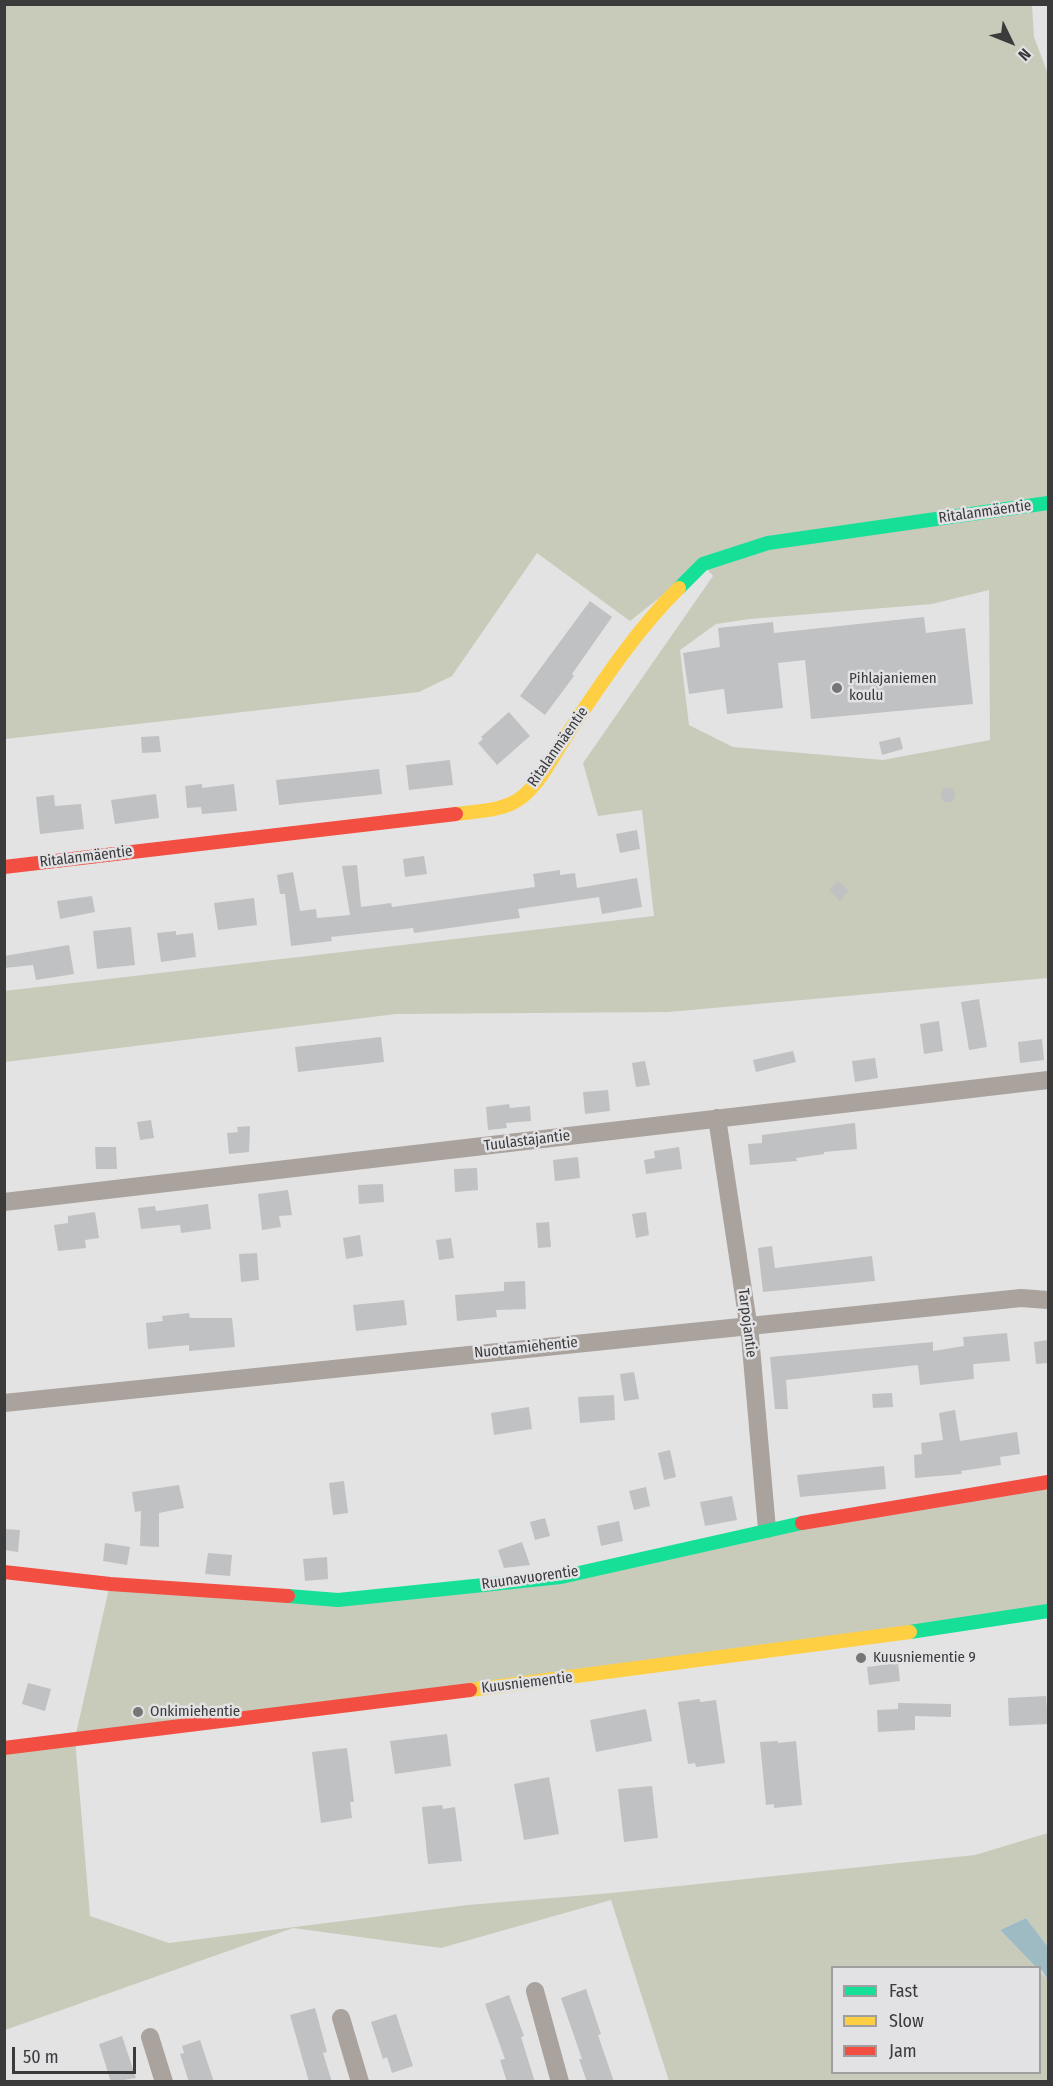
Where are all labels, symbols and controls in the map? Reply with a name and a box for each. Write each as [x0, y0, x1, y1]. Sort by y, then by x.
north arrow [981, 12, 1041, 72]
text: N [1014, 45, 1035, 65]
street label: Ritalanmäentie [938, 497, 1032, 527]
place label: Pihlajaniemen koulu [849, 670, 937, 705]
marker: Pihlajaniemen koulu [830, 681, 844, 695]
street label: Ritalanmäentie [524, 704, 592, 790]
street label: Ritalanmäentie [39, 842, 133, 872]
street label: Tuulastajantie [483, 1127, 571, 1155]
street label: Tarpojantie [734, 1287, 760, 1359]
street label: Nuottamiehentie [473, 1334, 579, 1362]
street label: Ruunavuorentie [480, 1562, 580, 1594]
place label: Kuusniementie 9 [873, 1649, 976, 1667]
marker: Kuusniementie 9 [854, 1651, 868, 1665]
street label: Kuusniementie [480, 1668, 574, 1698]
place label: Onkimiehentie [150, 1703, 240, 1721]
marker: Onkimiehentie [131, 1705, 145, 1719]
legend [831, 1966, 1041, 2074]
text: Fast [889, 1980, 918, 2002]
text: Slow [889, 2010, 924, 2032]
scale bar [15, 2035, 140, 2073]
text: Jam [889, 2040, 917, 2062]
text: 50 m [23, 2046, 59, 2068]

